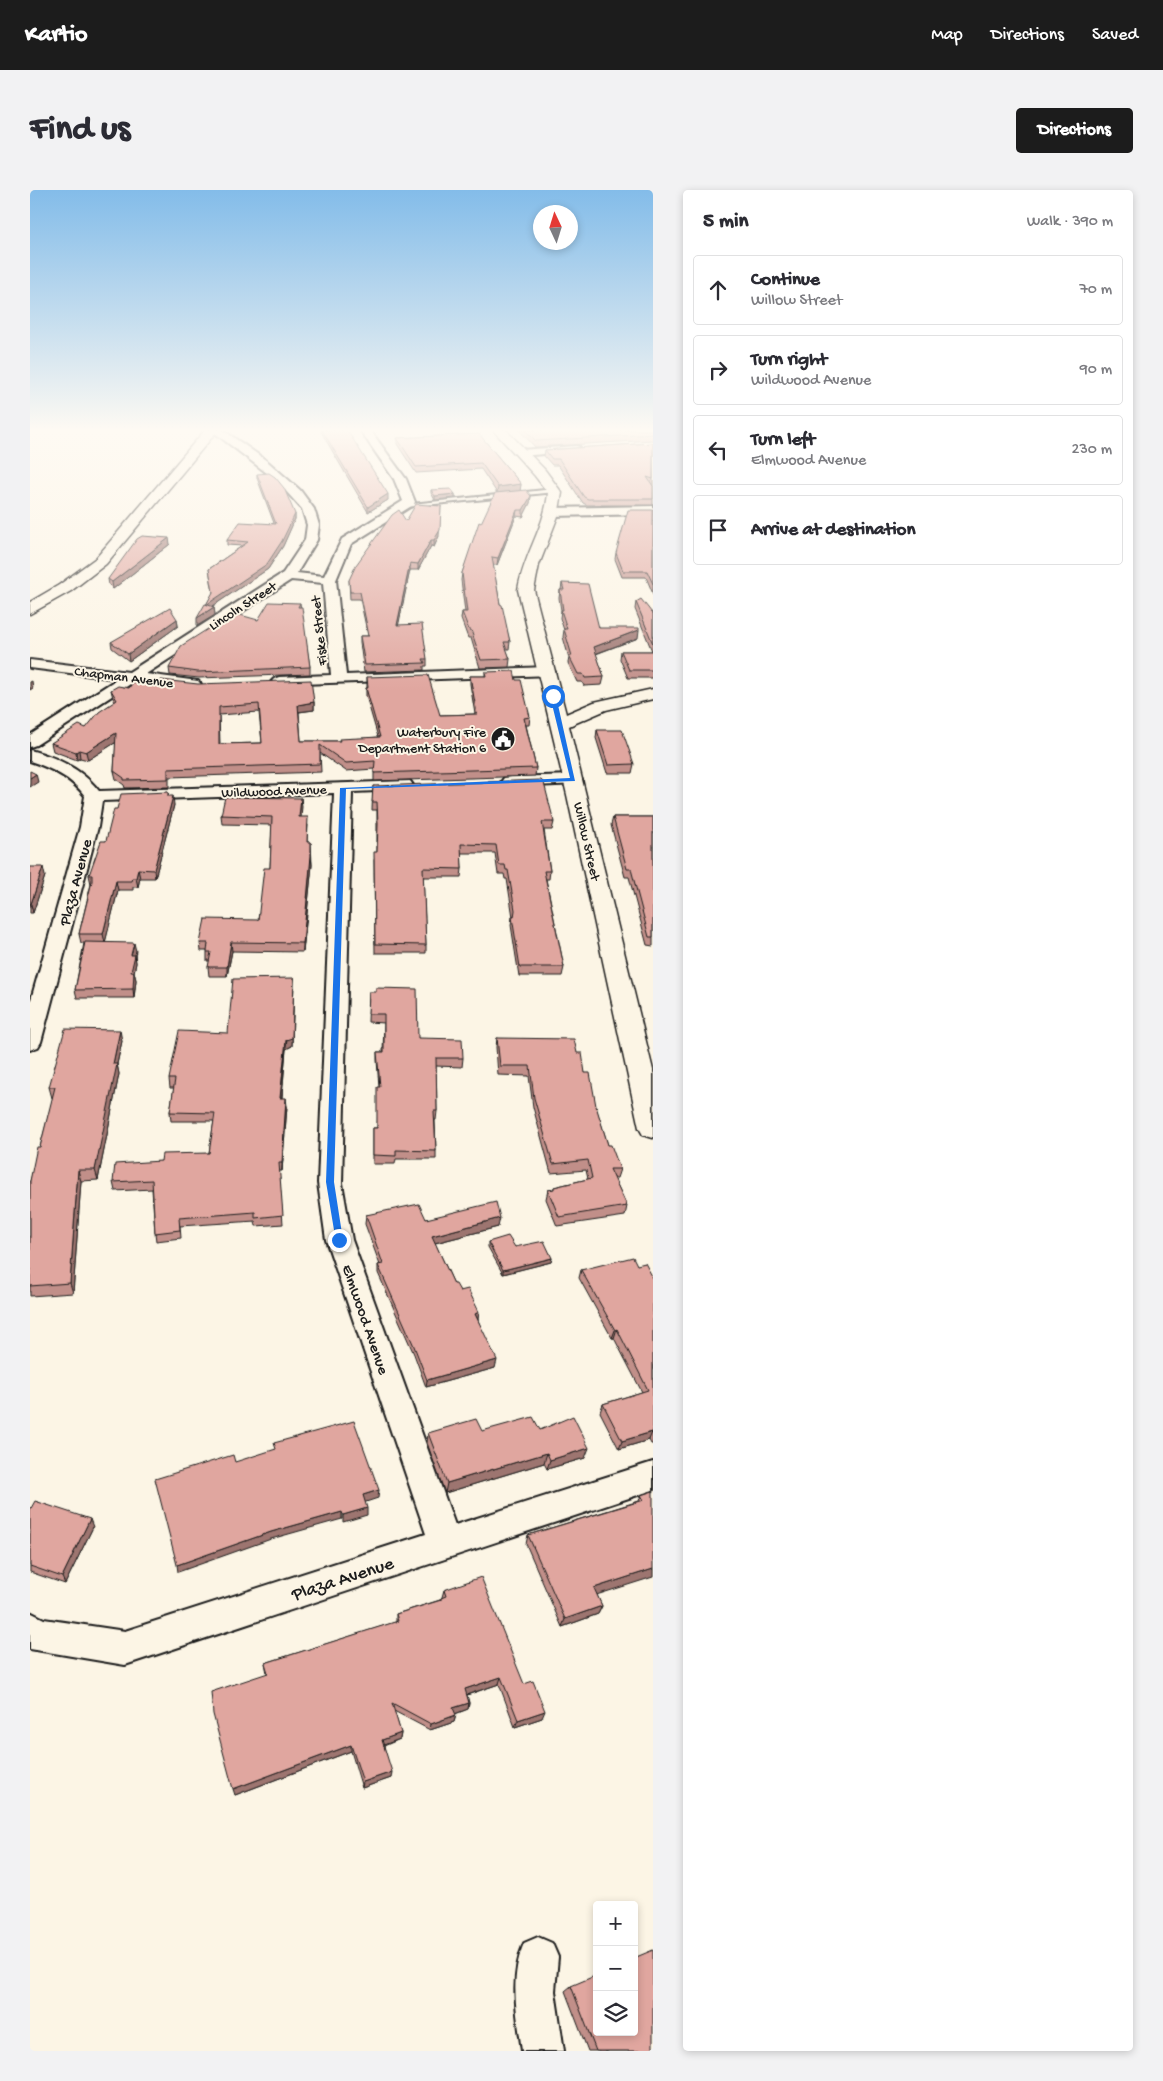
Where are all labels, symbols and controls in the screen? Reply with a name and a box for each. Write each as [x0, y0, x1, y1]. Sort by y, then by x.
text: Kartio [25, 21, 88, 50]
text: Map [931, 25, 963, 46]
text: Directions [991, 25, 1064, 46]
text: Saved [1092, 25, 1138, 46]
button: Directions [1016, 108, 1133, 153]
text: Find us [30, 110, 130, 151]
north arrow [533, 205, 578, 250]
text: 5 min [703, 210, 748, 235]
text: Walk · 390 m [1027, 213, 1113, 232]
text: Continue [751, 269, 820, 292]
icon: ahead [704, 276, 732, 304]
text: 70 m [1079, 281, 1112, 300]
text: Willow Street [751, 292, 842, 311]
text: Turn right [751, 349, 827, 372]
icon: right [704, 356, 732, 384]
text: 90 m [1080, 361, 1112, 380]
text: Wildwood Avenue [751, 372, 871, 391]
text: Turn left [751, 429, 815, 452]
icon: left [704, 436, 732, 464]
text: 230 m [1072, 441, 1112, 460]
text: Elmwood Avenue [751, 452, 866, 471]
icon: arrive [704, 516, 732, 544]
text: Arrive at destination [751, 519, 915, 542]
street label: Lincoln Street [206, 578, 281, 635]
street label: Fiske Street [308, 594, 333, 667]
street label: Chapman Avenue [73, 664, 175, 693]
route start [542, 685, 565, 708]
place label: Waterbury Fire Department Station 6 [357, 725, 487, 758]
public building icon: Waterbury Fire Department Station 6 [490, 726, 516, 752]
street label: Wildwood Avenue [221, 782, 328, 803]
street label: Willow Street [568, 801, 603, 884]
street label: Plaza Avenue [56, 837, 98, 929]
route end [328, 1229, 351, 1252]
street label: Elmwood Avenue [336, 1263, 392, 1378]
street label: Plaza Avenue [288, 1553, 397, 1608]
map controls [593, 1901, 638, 2036]
button: + [593, 1901, 638, 1946]
button: − [593, 1946, 638, 1991]
button: layers [593, 1991, 638, 2036]

